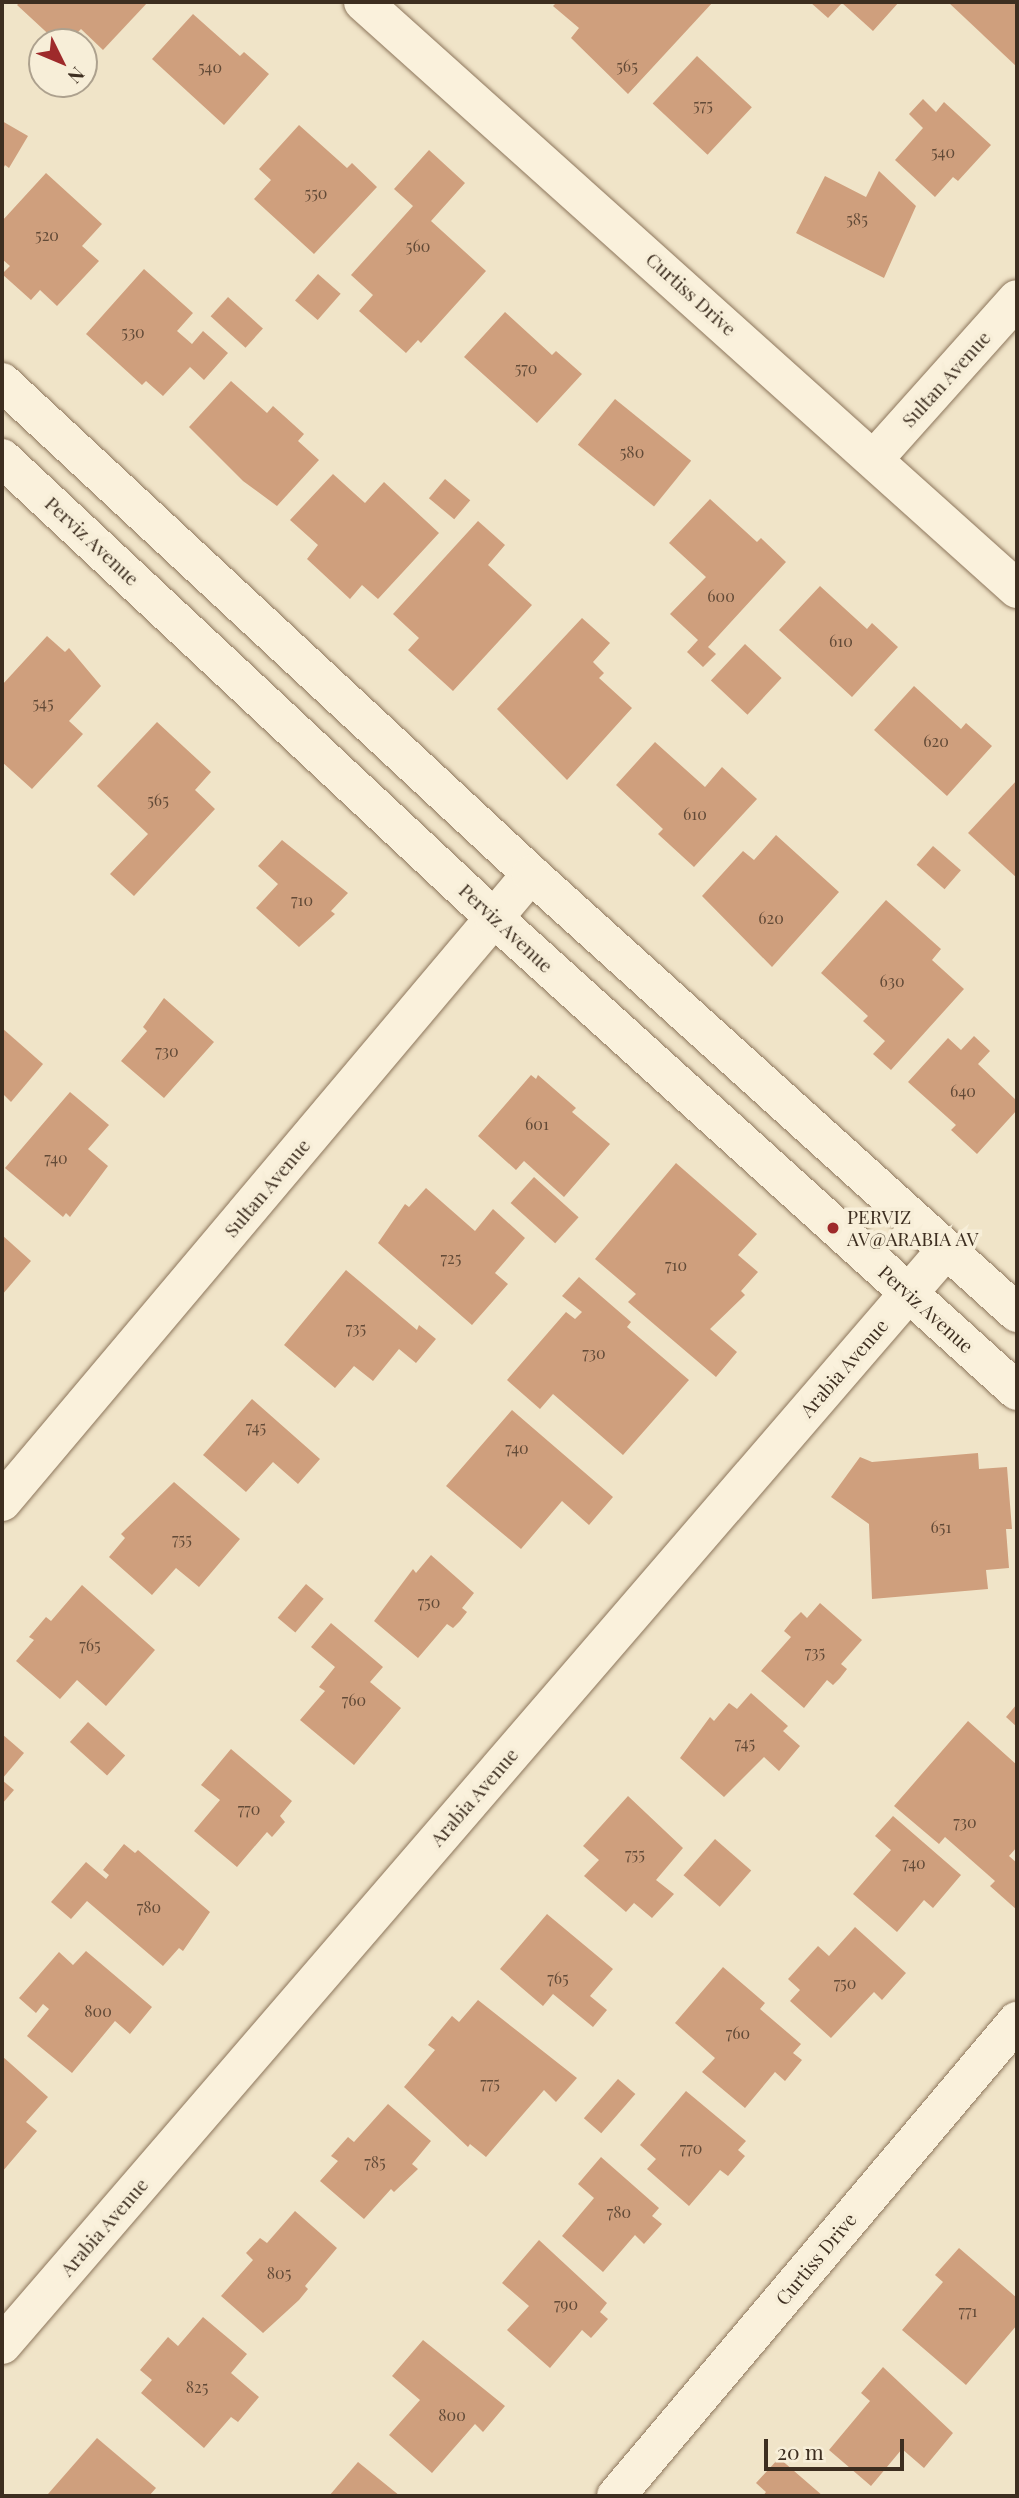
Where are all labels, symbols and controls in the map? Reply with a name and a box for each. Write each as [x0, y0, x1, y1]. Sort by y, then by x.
north arrow [28, 28, 98, 98]
house number: 565 [616, 56, 638, 76]
house number: 540 [198, 57, 222, 77]
text: N [63, 62, 91, 90]
house number: 575 [693, 95, 713, 115]
house number: 540 [931, 142, 955, 162]
house number: 550 [305, 183, 327, 203]
house number: 585 [846, 209, 868, 229]
house number: 520 [35, 225, 59, 245]
house number: 560 [406, 236, 430, 256]
street label: Curtiss Drive [641, 248, 741, 340]
house number: 530 [121, 322, 145, 342]
street label: Sultan Avenue [897, 326, 995, 432]
house number: 570 [515, 358, 537, 378]
house number: 580 [620, 442, 644, 462]
street label: Perviz Avenue [40, 492, 144, 590]
house number: 600 [707, 586, 735, 606]
house number: 610 [829, 631, 853, 651]
house number: 545 [32, 693, 54, 713]
house number: 620 [923, 731, 949, 751]
house number: 565 [147, 790, 169, 810]
house number: 610 [683, 804, 707, 824]
street label: Perviz Avenue [454, 879, 558, 977]
house number: 710 [291, 890, 313, 910]
house number: 620 [758, 908, 784, 928]
house number: 630 [879, 971, 905, 991]
house number: 730 [155, 1041, 179, 1061]
house number: 640 [950, 1081, 976, 1101]
house number: 601 [525, 1114, 549, 1134]
street label: Sultan Avenue [219, 1134, 315, 1242]
house number: 740 [44, 1148, 68, 1168]
place label: PERVIZ AV@ARABIA AV [847, 1206, 979, 1250]
marker: PERVIZ AV@ARABIA AV [825, 1220, 841, 1236]
house number: 725 [441, 1248, 461, 1268]
house number: 710 [665, 1255, 687, 1275]
street label: Perviz Avenue [874, 1260, 978, 1358]
street label: Arabia Avenue [795, 1314, 893, 1422]
house number: 735 [346, 1318, 366, 1338]
house number: 730 [582, 1343, 606, 1363]
house number: 745 [246, 1417, 266, 1437]
house number: 740 [505, 1438, 529, 1458]
house number: 651 [931, 1517, 951, 1537]
house number: 755 [172, 1529, 192, 1549]
house number: 750 [418, 1592, 440, 1612]
house number: 765 [79, 1635, 101, 1655]
house number: 735 [805, 1642, 825, 1662]
house number: 760 [342, 1690, 366, 1710]
house number: 745 [735, 1733, 755, 1753]
street label: Arabia Avenue [425, 1743, 523, 1851]
house number: 770 [238, 1799, 260, 1819]
house number: 730 [953, 1812, 977, 1832]
house number: 755 [625, 1844, 645, 1864]
house number: 740 [902, 1853, 926, 1873]
house number: 780 [137, 1897, 161, 1917]
house number: 765 [547, 1968, 569, 1988]
house number: 750 [834, 1973, 856, 1993]
house number: 800 [84, 2001, 112, 2021]
house number: 760 [726, 2023, 750, 2043]
house number: 775 [480, 2073, 500, 2093]
house number: 770 [680, 2138, 702, 2158]
house number: 785 [364, 2152, 386, 2172]
street label: Arabia Avenue [55, 2173, 153, 2281]
house number: 780 [607, 2202, 631, 2222]
street label: Curtiss Drive [771, 2208, 861, 2310]
house number: 805 [267, 2263, 291, 2283]
house number: 790 [554, 2294, 578, 2314]
house number: 771 [959, 2301, 977, 2321]
house number: 825 [186, 2377, 208, 2397]
house number: 800 [438, 2405, 466, 2425]
scale bar [767, 2424, 907, 2468]
text: 20 m [777, 2437, 824, 2465]

